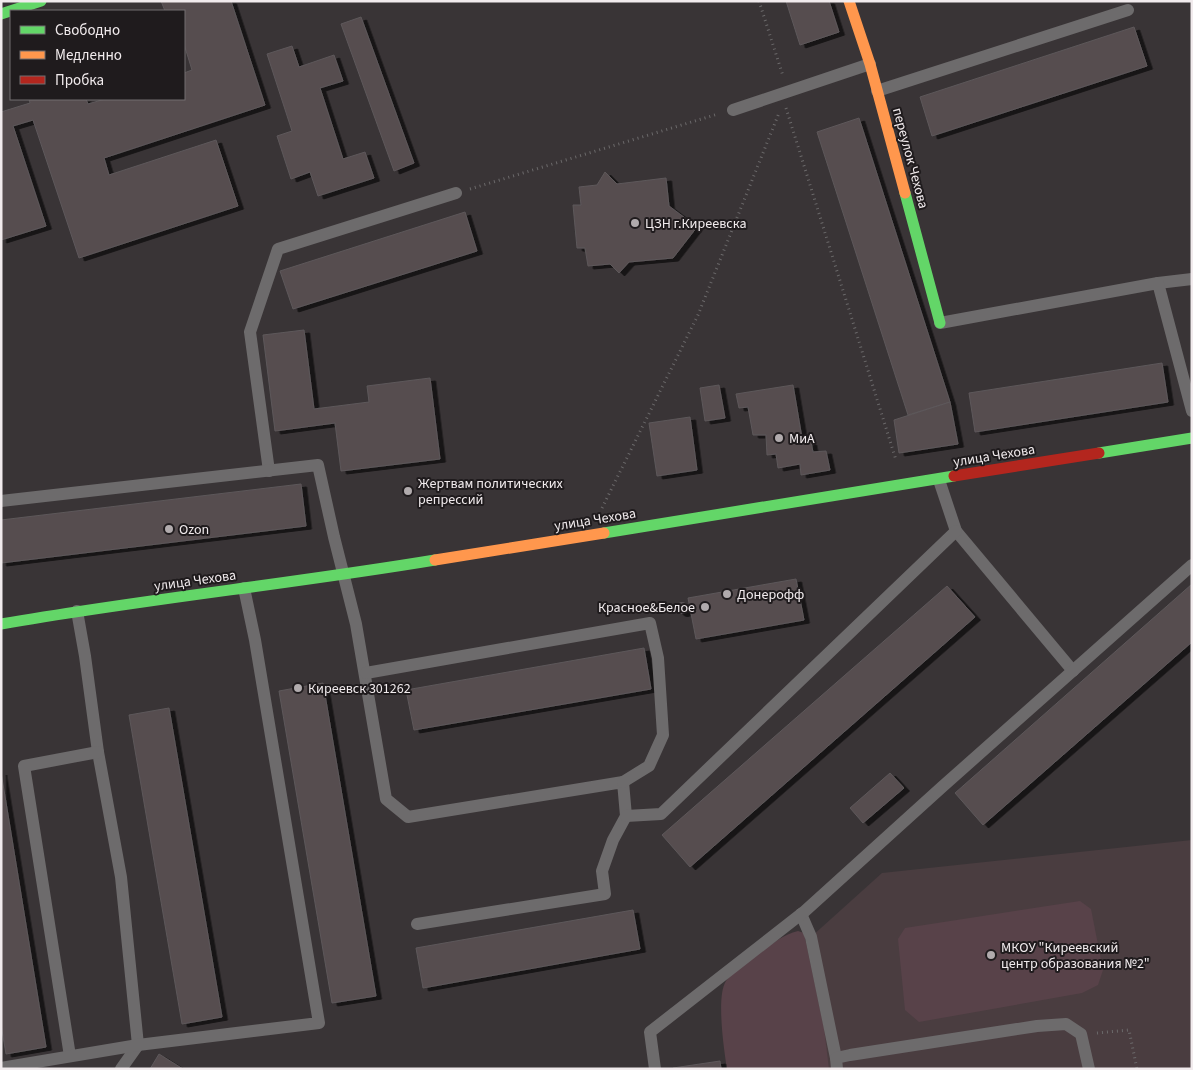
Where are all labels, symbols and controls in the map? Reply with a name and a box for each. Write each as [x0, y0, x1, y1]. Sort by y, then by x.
legend [10, 10, 185, 100]
text: Свободно [55, 20, 120, 41]
text: Медленно [55, 45, 122, 66]
text: Пробка [55, 70, 104, 91]
street label: переулок Чехова [887, 106, 933, 211]
place label: ЦЗН г.Киреевска [645, 214, 746, 234]
marker: ЦЗН г.Киреевска [629, 217, 641, 229]
place label: МиА [789, 429, 815, 449]
marker: МиА [773, 432, 785, 444]
street label: улица Чехова [952, 440, 1036, 472]
place label: Жертвам политических репрессий [418, 474, 564, 510]
marker: Жертвам политических репрессий [402, 485, 414, 497]
street label: улица Чехова [553, 504, 637, 536]
place label: Ozon [179, 520, 209, 540]
marker: Ozon [163, 523, 175, 535]
street label: улица Чехова [153, 565, 237, 597]
place label: Донерофф [737, 585, 804, 605]
marker: Донерофф [721, 588, 733, 600]
place label: Красное&Белое [598, 598, 695, 618]
marker: Красное&Белое [699, 601, 711, 613]
place label: Киреевск 301262 [308, 679, 411, 699]
marker: Киреевск 301262 [292, 682, 304, 694]
place label: МКОУ "Киреевский центр образования №2" [1001, 938, 1150, 974]
marker: МКОУ "Киреевский центр образования №2" [985, 949, 997, 961]

